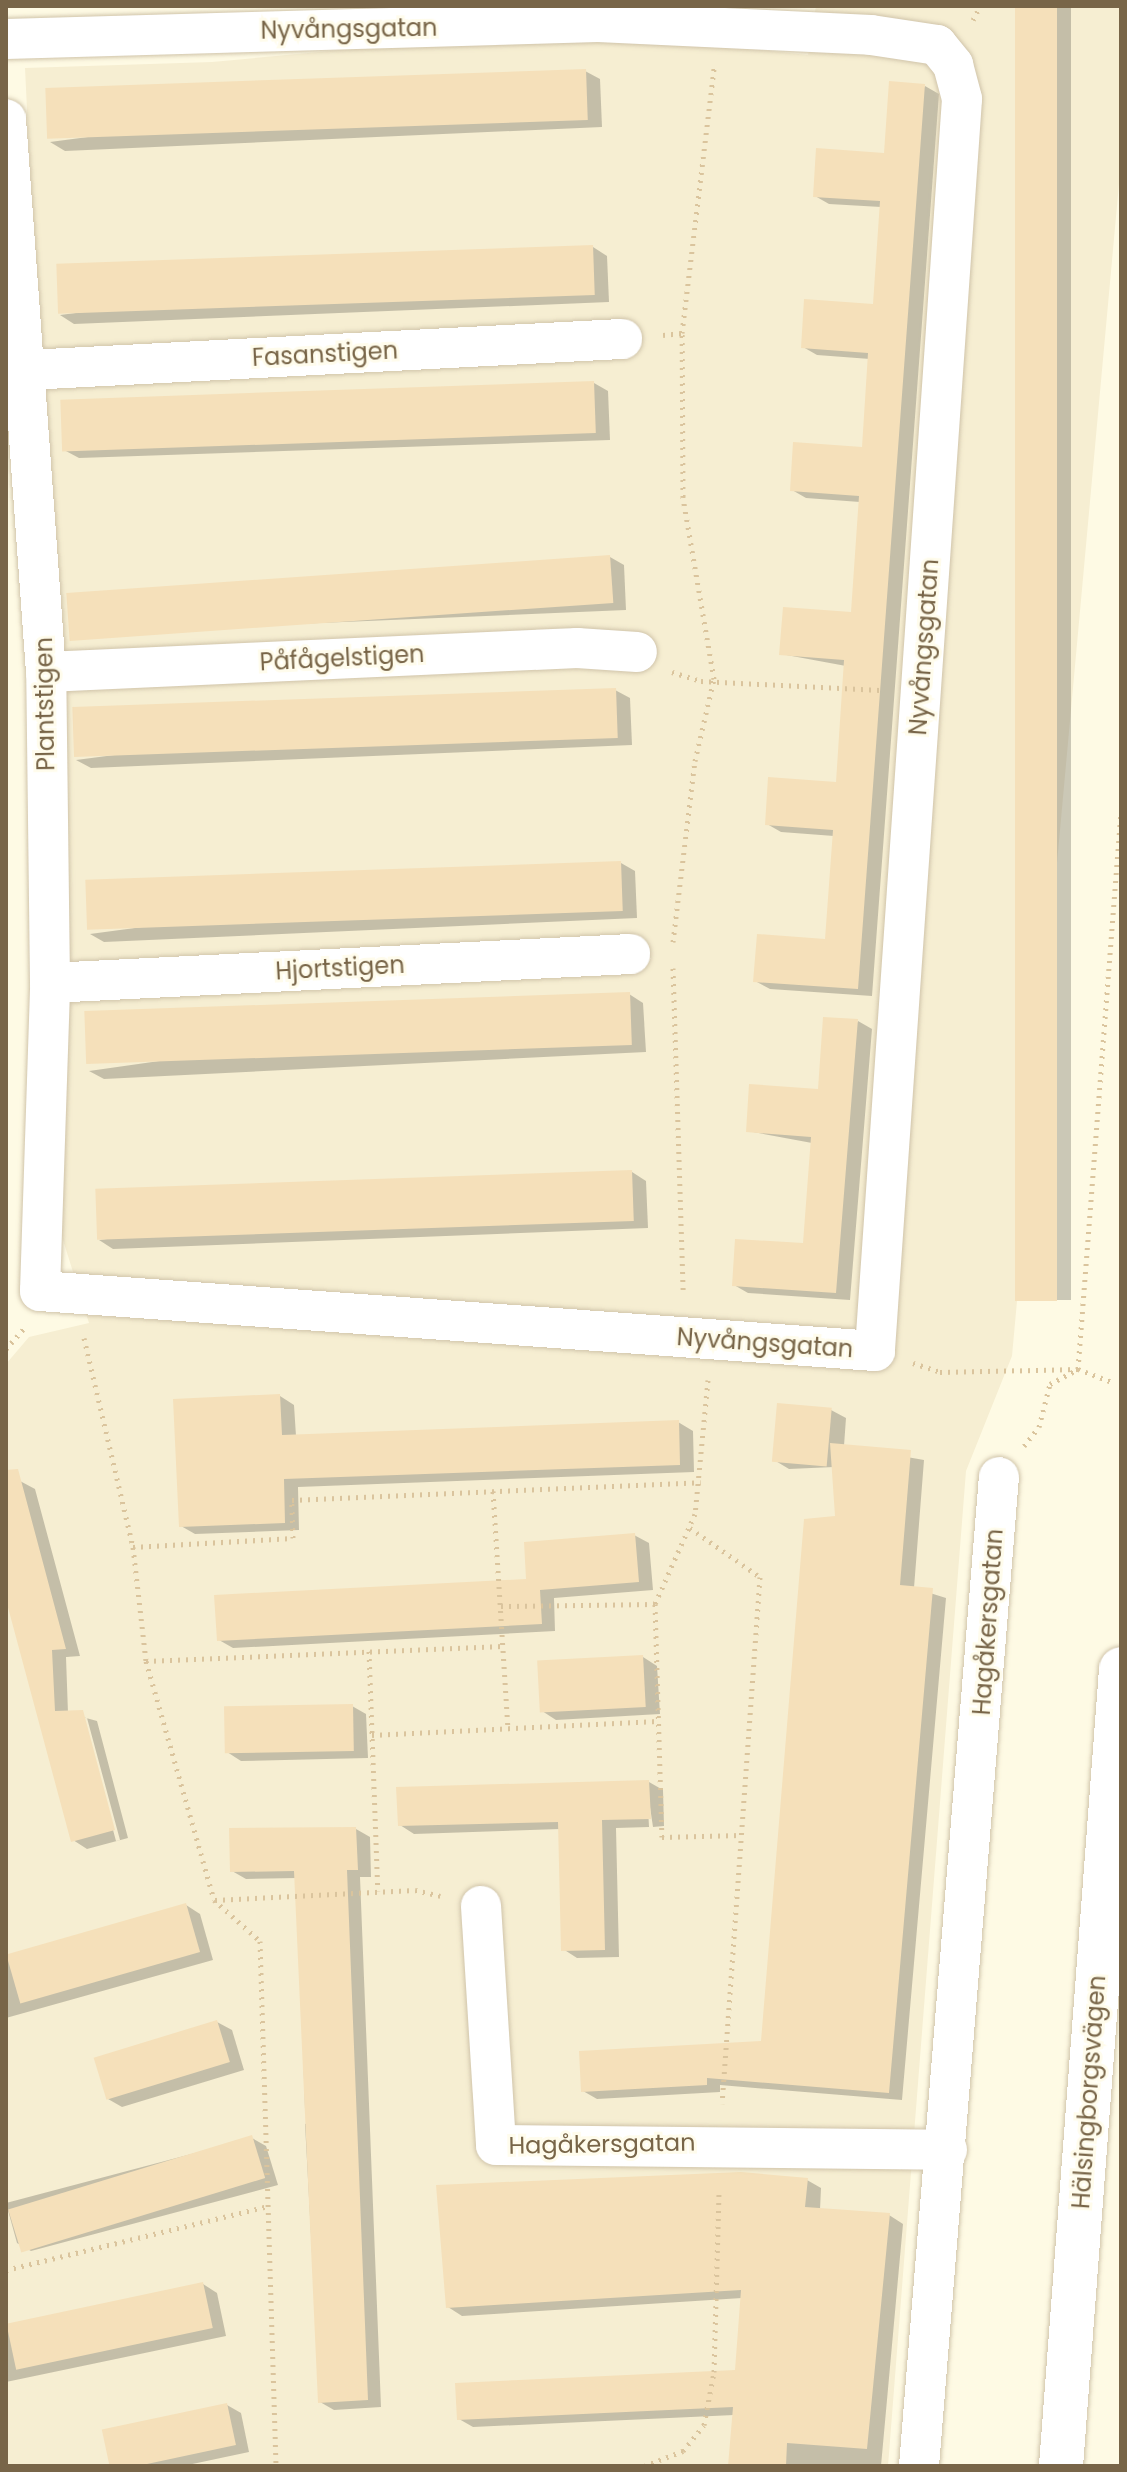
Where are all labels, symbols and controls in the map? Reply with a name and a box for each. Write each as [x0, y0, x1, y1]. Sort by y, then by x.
street label: Nyvångsgatan [260, 13, 438, 45]
street label: Fasanstigen [251, 336, 399, 372]
street label: Nyvångsgatan [903, 558, 945, 736]
street label: Plantstigen [29, 637, 61, 771]
street label: Påfågelstigen [259, 639, 425, 677]
street label: Hjortstigen [275, 950, 405, 986]
street label: Nyvångsgatan [676, 1322, 854, 1364]
street label: Hagåkersgatan [967, 1528, 1009, 1716]
street label: Hälsingborgsvägen [1066, 1974, 1112, 2210]
street label: Hagåkersgatan [508, 2128, 696, 2160]

